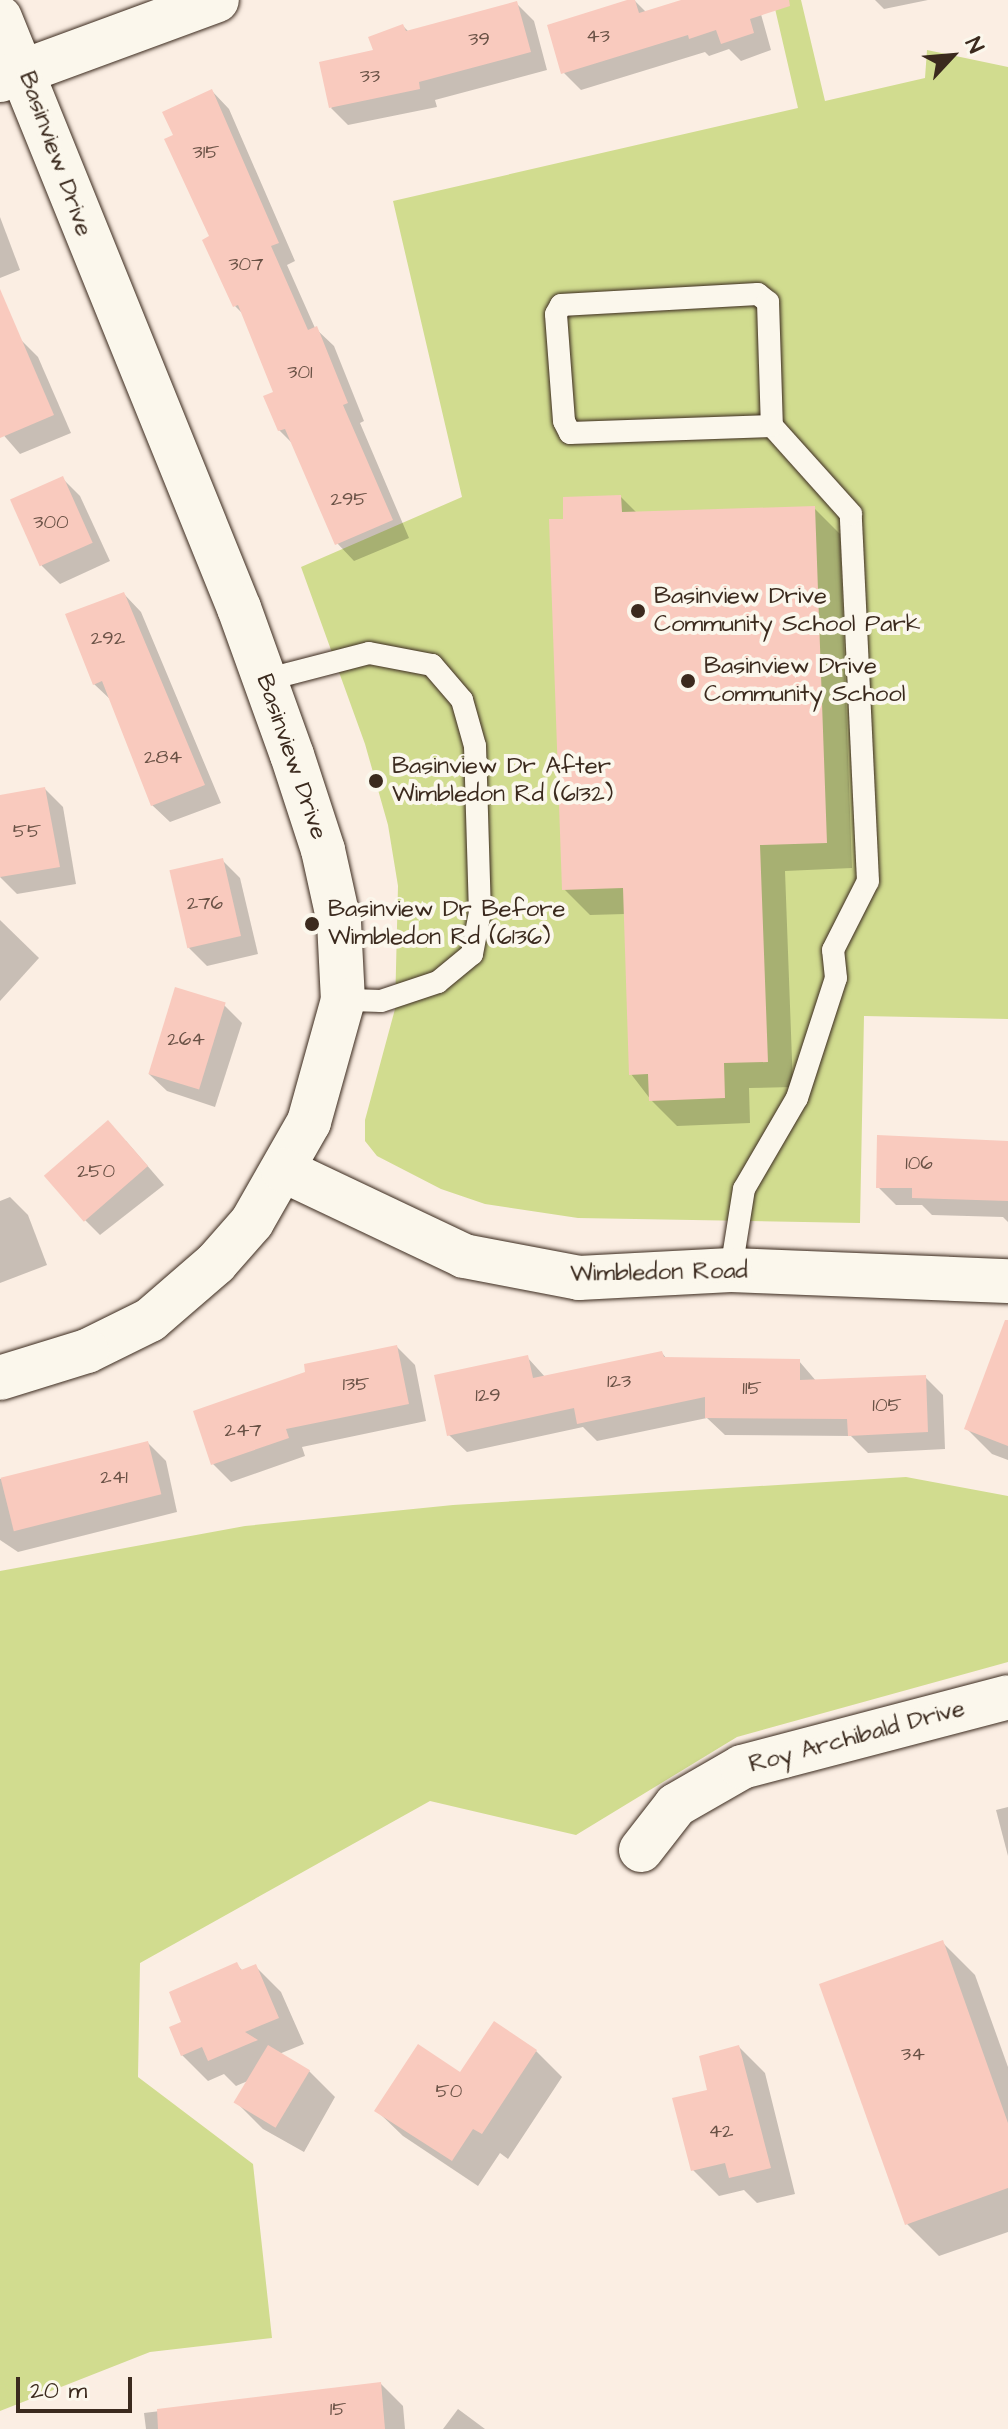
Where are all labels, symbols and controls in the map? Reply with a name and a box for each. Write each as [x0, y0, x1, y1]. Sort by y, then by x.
north arrow [912, 16, 992, 96]
house number: 43 [586, 24, 610, 48]
house number: 39 [468, 27, 490, 51]
text: N [957, 32, 991, 58]
house number: 33 [360, 64, 380, 88]
street label: Basinview Drive [12, 68, 98, 240]
house number: 315 [193, 140, 219, 164]
house number: 307 [228, 252, 264, 276]
house number: 301 [287, 360, 313, 384]
house number: 295 [331, 487, 367, 511]
house number: 300 [33, 510, 69, 534]
place label: Basinview Drive Community School Park [654, 583, 921, 639]
marker: Basinview Drive Community School Park [629, 602, 647, 620]
house number: 292 [91, 626, 125, 650]
place label: Basinview Drive Community School [704, 653, 905, 709]
street label: Basinview Drive [249, 671, 333, 843]
marker: Basinview Drive Community School [679, 672, 697, 690]
house number: 284 [144, 745, 182, 769]
place label: Basinview Dr After Wimbledon Rd (6132) [392, 753, 613, 809]
marker: Basinview Dr After Wimbledon Rd (6132) [367, 772, 385, 790]
house number: 55 [13, 819, 41, 843]
house number: 276 [187, 891, 223, 915]
place label: Basinview Dr Before Wimbledon Rd (6136) [328, 896, 565, 952]
marker: Basinview Dr Before Wimbledon Rd (6136) [303, 915, 321, 933]
house number: 264 [167, 1027, 205, 1051]
house number: 106 [905, 1151, 933, 1175]
house number: 250 [77, 1159, 115, 1183]
street label: Wimbledon Road [570, 1257, 748, 1289]
house number: 123 [607, 1369, 631, 1393]
house number: 135 [343, 1372, 369, 1396]
house number: 115 [742, 1376, 762, 1400]
house number: 129 [475, 1383, 501, 1407]
house number: 105 [872, 1393, 902, 1417]
house number: 247 [224, 1418, 262, 1442]
house number: 241 [100, 1465, 128, 1489]
street label: Roy Archibald Drive [746, 1694, 968, 1780]
house number: 34 [901, 2042, 925, 2066]
house number: 50 [436, 2079, 462, 2103]
house number: 42 [708, 2119, 734, 2143]
scale bar [20, 2361, 136, 2411]
text: 20 m [30, 2374, 87, 2408]
house number: 15 [330, 2397, 346, 2421]

